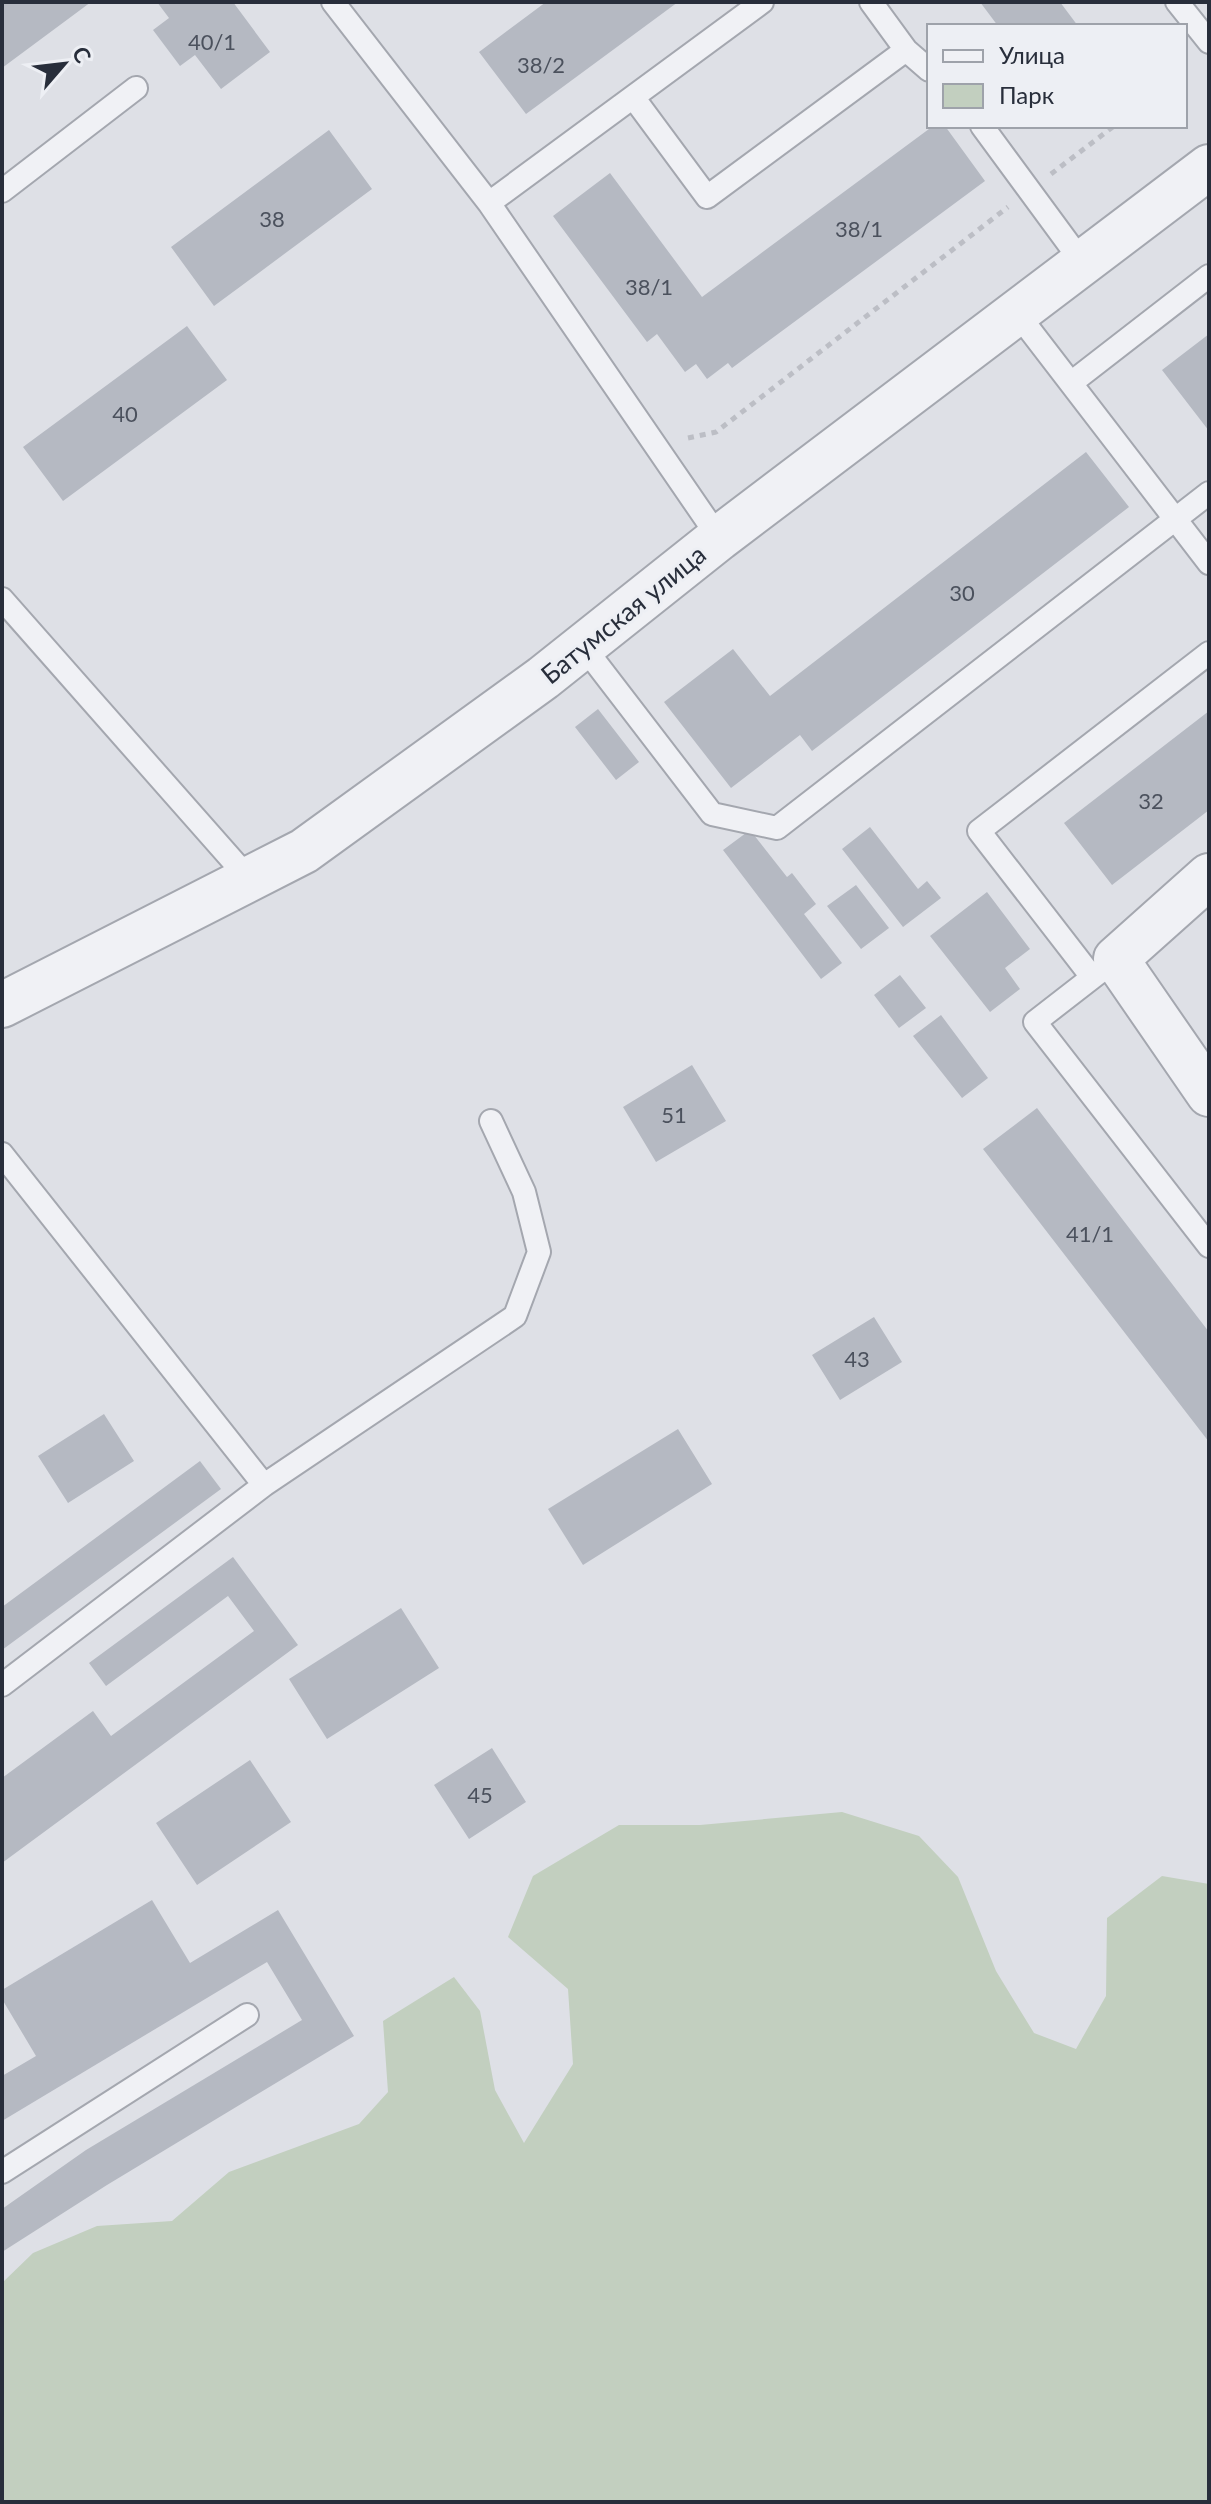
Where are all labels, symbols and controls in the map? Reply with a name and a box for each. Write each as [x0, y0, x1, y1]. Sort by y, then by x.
north arrow [24, 24, 104, 104]
legend [927, 24, 1187, 128]
house number: 40/1 [188, 28, 236, 55]
text: Улица [999, 40, 1065, 69]
text: С [67, 42, 98, 68]
house number: 38/2 [517, 51, 565, 78]
text: Парк [999, 80, 1055, 109]
house number: 38 [259, 205, 285, 232]
house number: 38/1 [835, 215, 883, 242]
house number: 38/1 [625, 273, 673, 300]
house number: 40 [112, 400, 138, 427]
street label: Батумская улица [534, 538, 712, 690]
house number: 30 [949, 579, 975, 606]
house number: 32 [1138, 787, 1164, 814]
house number: 51 [661, 1101, 687, 1128]
house number: 41/1 [1066, 1220, 1114, 1247]
house number: 43 [844, 1345, 870, 1372]
house number: 45 [467, 1781, 493, 1808]

